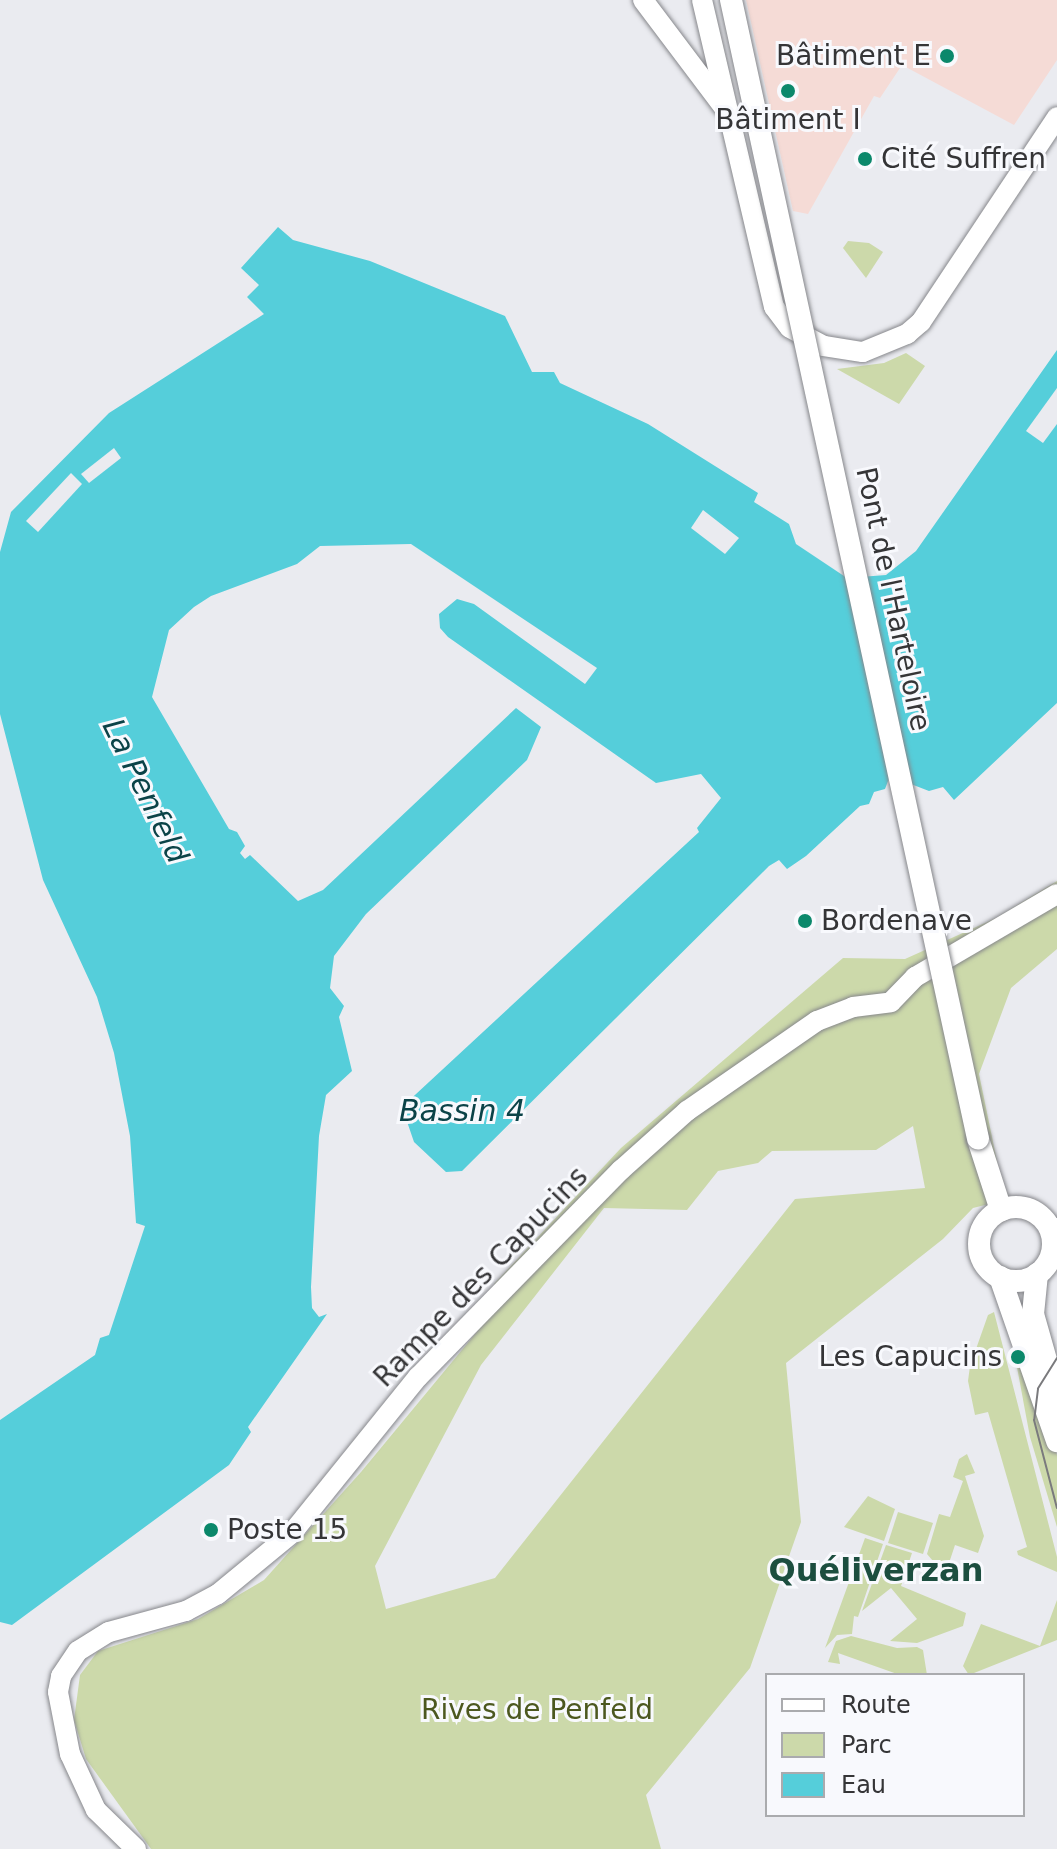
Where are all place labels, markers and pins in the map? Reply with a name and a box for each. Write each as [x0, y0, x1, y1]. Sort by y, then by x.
place label: Bâtiment E [776, 39, 931, 73]
marker: Bâtiment E [938, 47, 956, 65]
marker: Bâtiment I [779, 82, 797, 100]
place label: Bâtiment I [715, 103, 861, 137]
place label: Cité Suffren [881, 142, 1046, 176]
marker: Cité Suffren [856, 150, 874, 168]
place label: Bordenave [821, 904, 972, 938]
marker: Bordenave [796, 912, 814, 930]
place label: Les Capucins [818, 1340, 1002, 1374]
marker: Les Capucins [1009, 1348, 1027, 1366]
place label: Poste 15 [227, 1513, 347, 1547]
marker: Poste 15 [202, 1521, 220, 1539]

